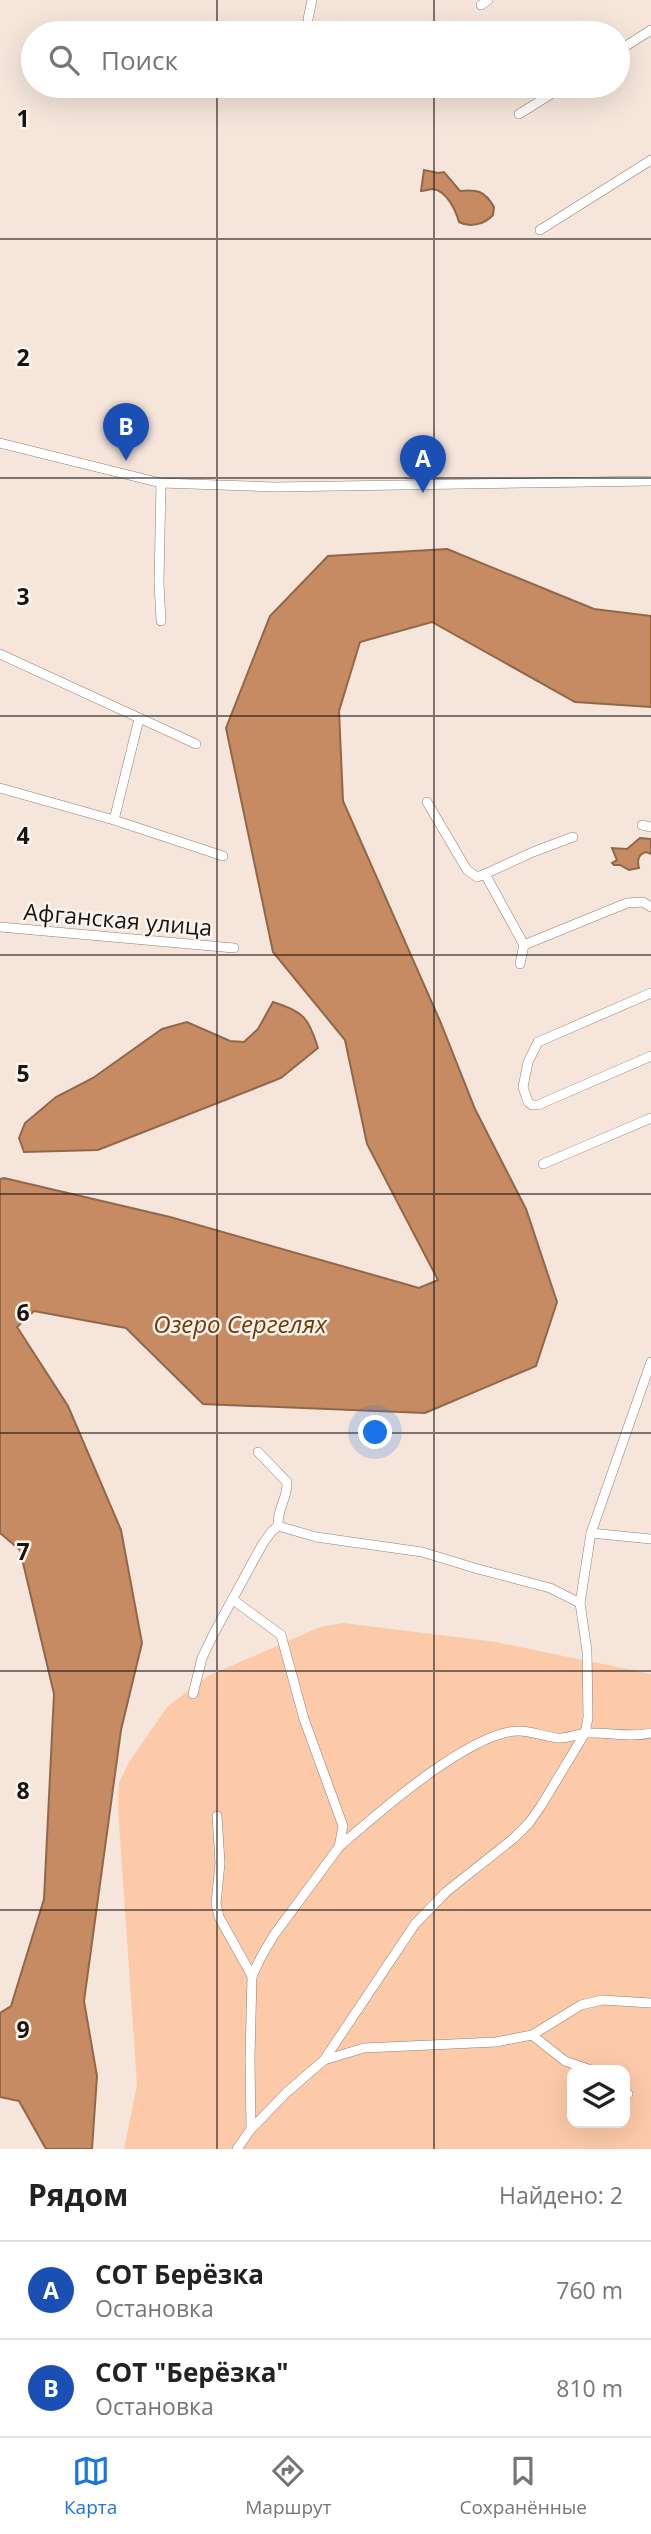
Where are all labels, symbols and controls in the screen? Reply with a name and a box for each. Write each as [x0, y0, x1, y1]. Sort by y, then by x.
search box [21, 21, 630, 98]
icon: search [45, 41, 83, 79]
text: Поиск [101, 42, 178, 78]
text: 1 [16, 102, 30, 134]
text: 2 [16, 341, 30, 373]
pin: B [103, 403, 149, 461]
pin: A [400, 435, 446, 493]
text: 3 [16, 580, 30, 612]
text: 4 [16, 819, 30, 851]
street label: Афганская улица [22, 895, 214, 943]
text: 5 [16, 1057, 30, 1089]
text: 6 [16, 1296, 30, 1328]
water label: Озеро Сергелях [153, 1307, 328, 1340]
your location [358, 1415, 392, 1449]
text: 7 [16, 1535, 30, 1567]
text: 8 [16, 1774, 30, 1806]
text: 9 [16, 2013, 30, 2045]
map controls [567, 2065, 630, 2128]
button: layers [567, 2065, 630, 2128]
text: Рядом [28, 2174, 128, 2215]
text: Найдено: 2 [499, 2179, 623, 2211]
text: СОТ Берёзка [95, 2256, 264, 2292]
text: A [43, 2274, 59, 2306]
text: 760 m [556, 2274, 623, 2306]
text: Остановка [95, 2292, 214, 2324]
text: СОТ "Берёзка" [95, 2354, 289, 2390]
text: B [43, 2372, 59, 2404]
text: 810 m [556, 2372, 623, 2404]
text: Остановка [95, 2390, 214, 2422]
tab: Карта [64, 2452, 117, 2520]
tab: Маршрут [245, 2452, 332, 2520]
tab: Сохранённые [459, 2452, 587, 2520]

